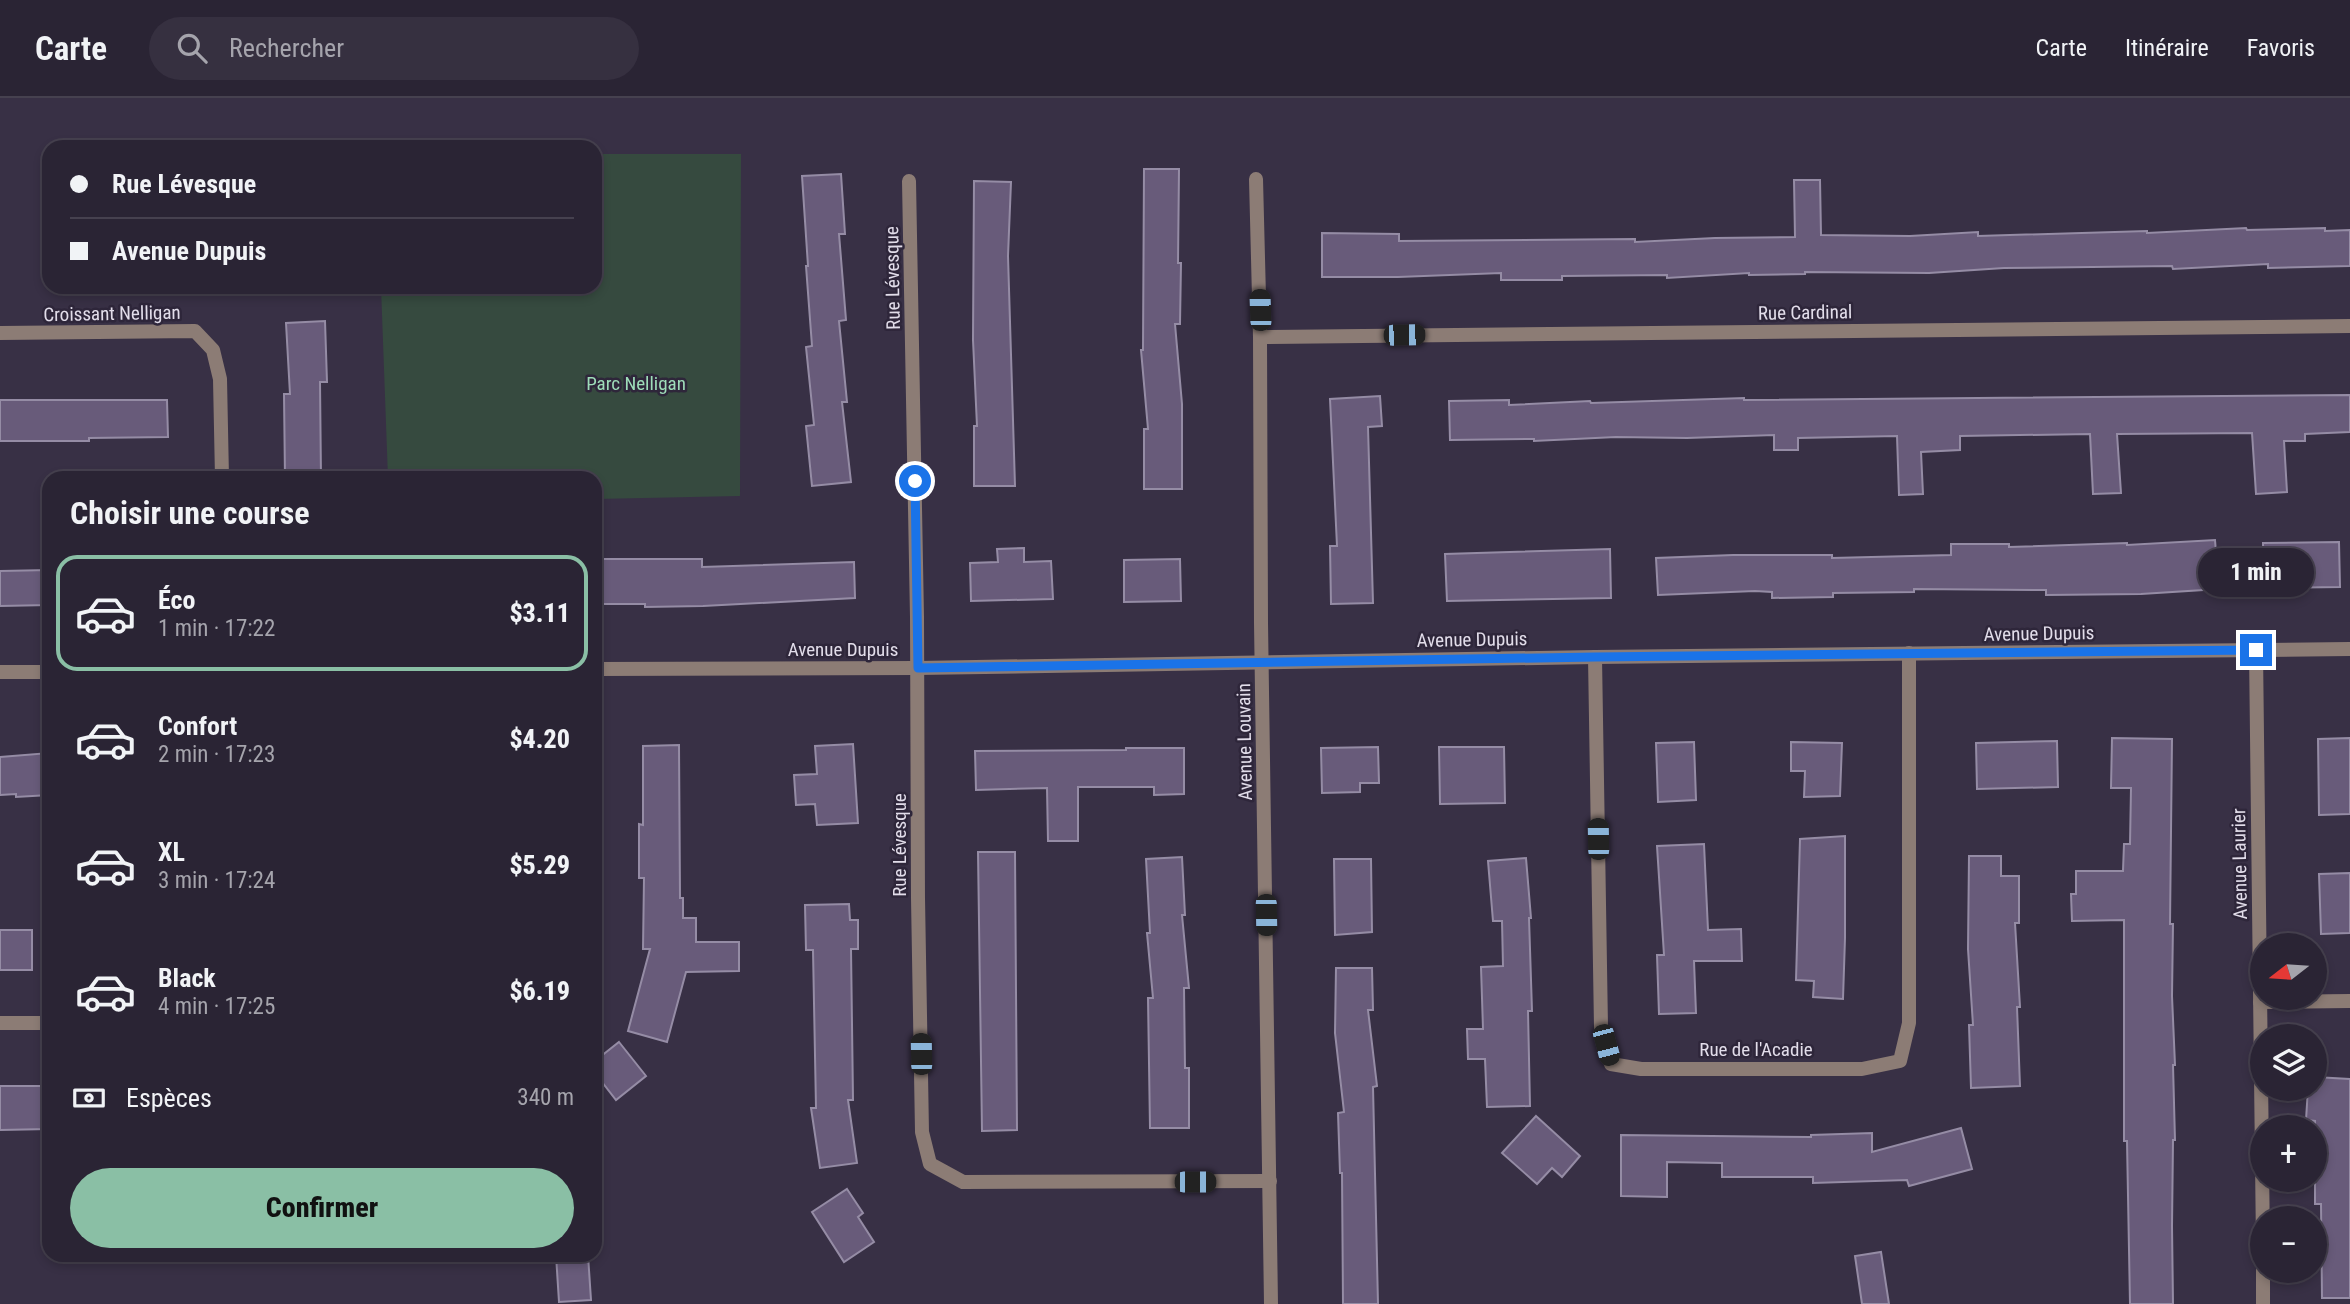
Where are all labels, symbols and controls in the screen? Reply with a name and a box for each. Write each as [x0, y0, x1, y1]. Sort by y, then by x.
search box [149, 17, 639, 80]
text: Carte [35, 29, 107, 68]
icon: search [173, 29, 211, 67]
text: Rechercher [229, 33, 344, 63]
text: Carte [2036, 34, 2087, 62]
text: Itinéraire [2125, 34, 2209, 62]
text: Favoris [2247, 34, 2315, 62]
text: Rue Lévesque [112, 169, 256, 199]
street label: Rue Lévesque [880, 226, 905, 330]
text: Avenue Dupuis [112, 236, 266, 266]
car [1249, 289, 1272, 331]
street label: Rue Cardinal [1758, 300, 1852, 325]
street label: Croissant Nelligan [43, 301, 181, 326]
car [1383, 324, 1426, 346]
park label: Parc Nelligan [586, 372, 686, 395]
route start [899, 465, 931, 497]
text: Choisir une course [70, 494, 310, 532]
callout: 1 min [2198, 548, 2314, 598]
text: 1 min [2230, 559, 2282, 586]
icon: car [74, 582, 137, 645]
text: Éco [158, 585, 195, 615]
text: $3.11 [509, 598, 570, 628]
text: 1 min · 17:22 [158, 615, 275, 642]
street label: Avenue Dupuis [1983, 621, 2095, 646]
street label: Avenue Dupuis [1416, 627, 1528, 652]
route end [2240, 634, 2272, 666]
street label: Avenue Dupuis [788, 638, 898, 661]
street label: Avenue Louvain [1232, 683, 1257, 801]
icon: car [74, 708, 137, 771]
text: Confort [158, 711, 237, 741]
text: $4.20 [509, 724, 570, 754]
text: 2 min · 17:23 [158, 741, 275, 768]
street label: Rue Lévesque [888, 793, 911, 897]
street label: Avenue Laurier [2227, 808, 2252, 920]
car [1588, 818, 1609, 860]
icon: car [74, 834, 137, 897]
text: XL [158, 837, 185, 867]
text: $5.29 [509, 850, 570, 880]
text: 3 min · 17:24 [158, 867, 275, 894]
car [1256, 894, 1277, 936]
north arrow [2250, 933, 2328, 1010]
map controls [2250, 933, 2327, 1283]
icon: car [74, 960, 137, 1023]
text: Black [158, 963, 216, 993]
text: $6.19 [509, 976, 570, 1006]
text: 4 min · 17:25 [158, 993, 275, 1020]
car [1591, 1022, 1622, 1068]
button: layers [2250, 1024, 2327, 1101]
car [911, 1033, 932, 1075]
street label: Rue de l'Acadie [1699, 1038, 1813, 1061]
icon: cash [70, 1079, 108, 1117]
text: Espèces [126, 1083, 212, 1113]
text: 340 m [517, 1084, 574, 1111]
button: + [2250, 1115, 2327, 1192]
button: Confirmer [70, 1168, 574, 1248]
car [1175, 1172, 1217, 1193]
button: − [2250, 1206, 2327, 1283]

